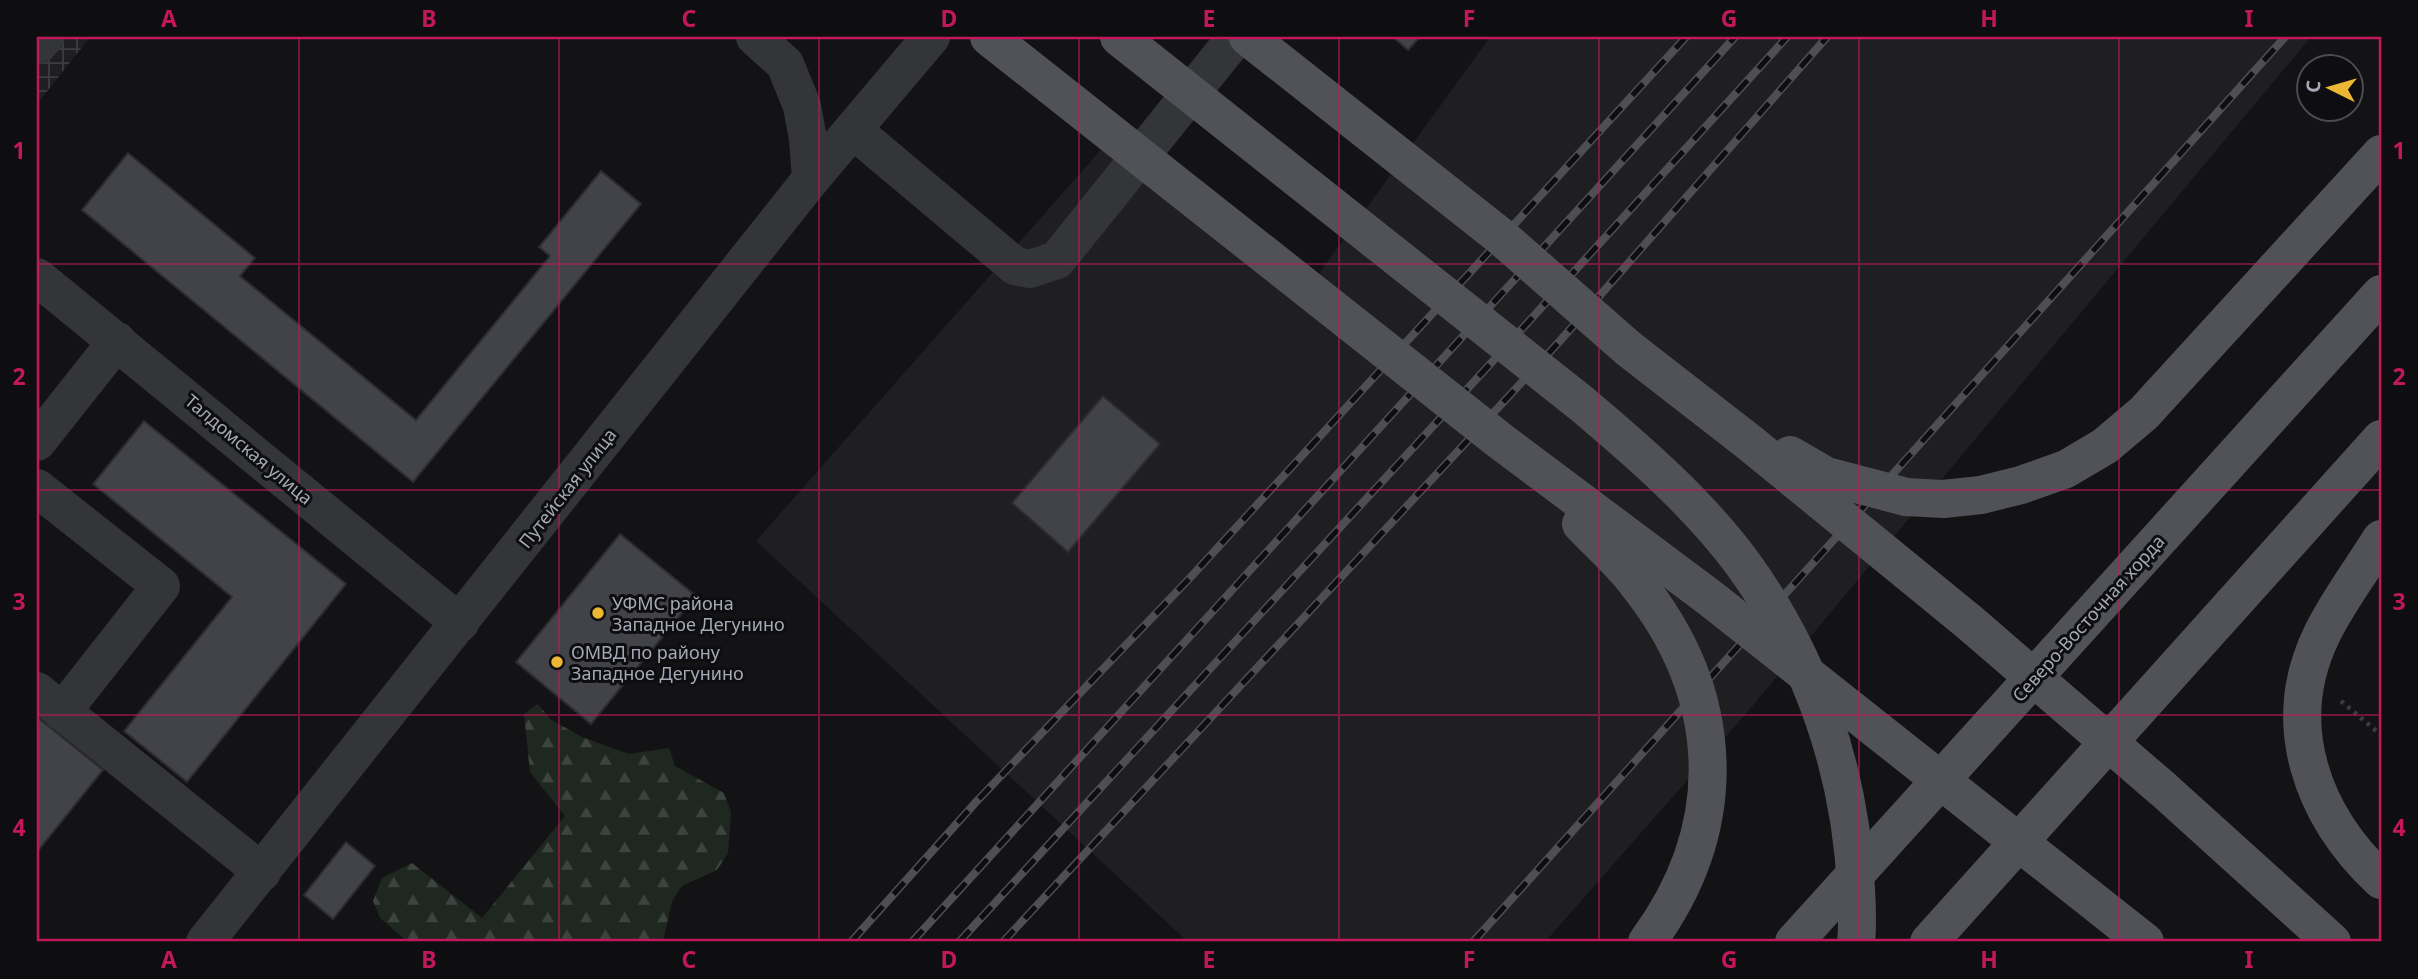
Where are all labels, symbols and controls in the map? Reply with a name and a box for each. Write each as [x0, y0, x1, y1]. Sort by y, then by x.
text: A [161, 2, 177, 34]
text: B [421, 2, 437, 34]
text: C [682, 2, 697, 34]
text: D [941, 2, 957, 34]
text: E [1203, 2, 1215, 34]
text: F [1463, 2, 1475, 34]
text: G [1721, 2, 1737, 34]
text: H [1980, 2, 1998, 34]
text: I [2245, 2, 2254, 34]
north arrow [2296, 52, 2366, 122]
text: С [2300, 79, 2327, 94]
text: 1 [12, 134, 26, 166]
text: 1 [2392, 134, 2406, 166]
text: 2 [12, 360, 26, 392]
text: 2 [2392, 360, 2406, 392]
street label: Талдомская улица [180, 389, 318, 509]
street label: Путейская улица [513, 423, 621, 553]
street label: Северо-Восточная хорда [2007, 529, 2169, 707]
text: 3 [12, 585, 26, 617]
text: 3 [2392, 585, 2406, 617]
place label: УФМС района Западное Дегунино [612, 591, 785, 636]
marker: УФМС района Западное Дегунино [590, 605, 606, 621]
place label: ОМВД по району Западное Дегунино [571, 640, 744, 685]
marker: ОМВД по району Западное Дегунино [549, 654, 565, 670]
text: 4 [12, 811, 26, 843]
text: 4 [2392, 811, 2406, 843]
text: A [161, 943, 177, 975]
text: B [421, 943, 437, 975]
text: C [682, 943, 697, 975]
text: D [941, 943, 957, 975]
text: E [1203, 943, 1215, 975]
text: F [1463, 943, 1475, 975]
text: G [1721, 943, 1737, 975]
text: H [1980, 943, 1998, 975]
text: I [2245, 943, 2254, 975]

